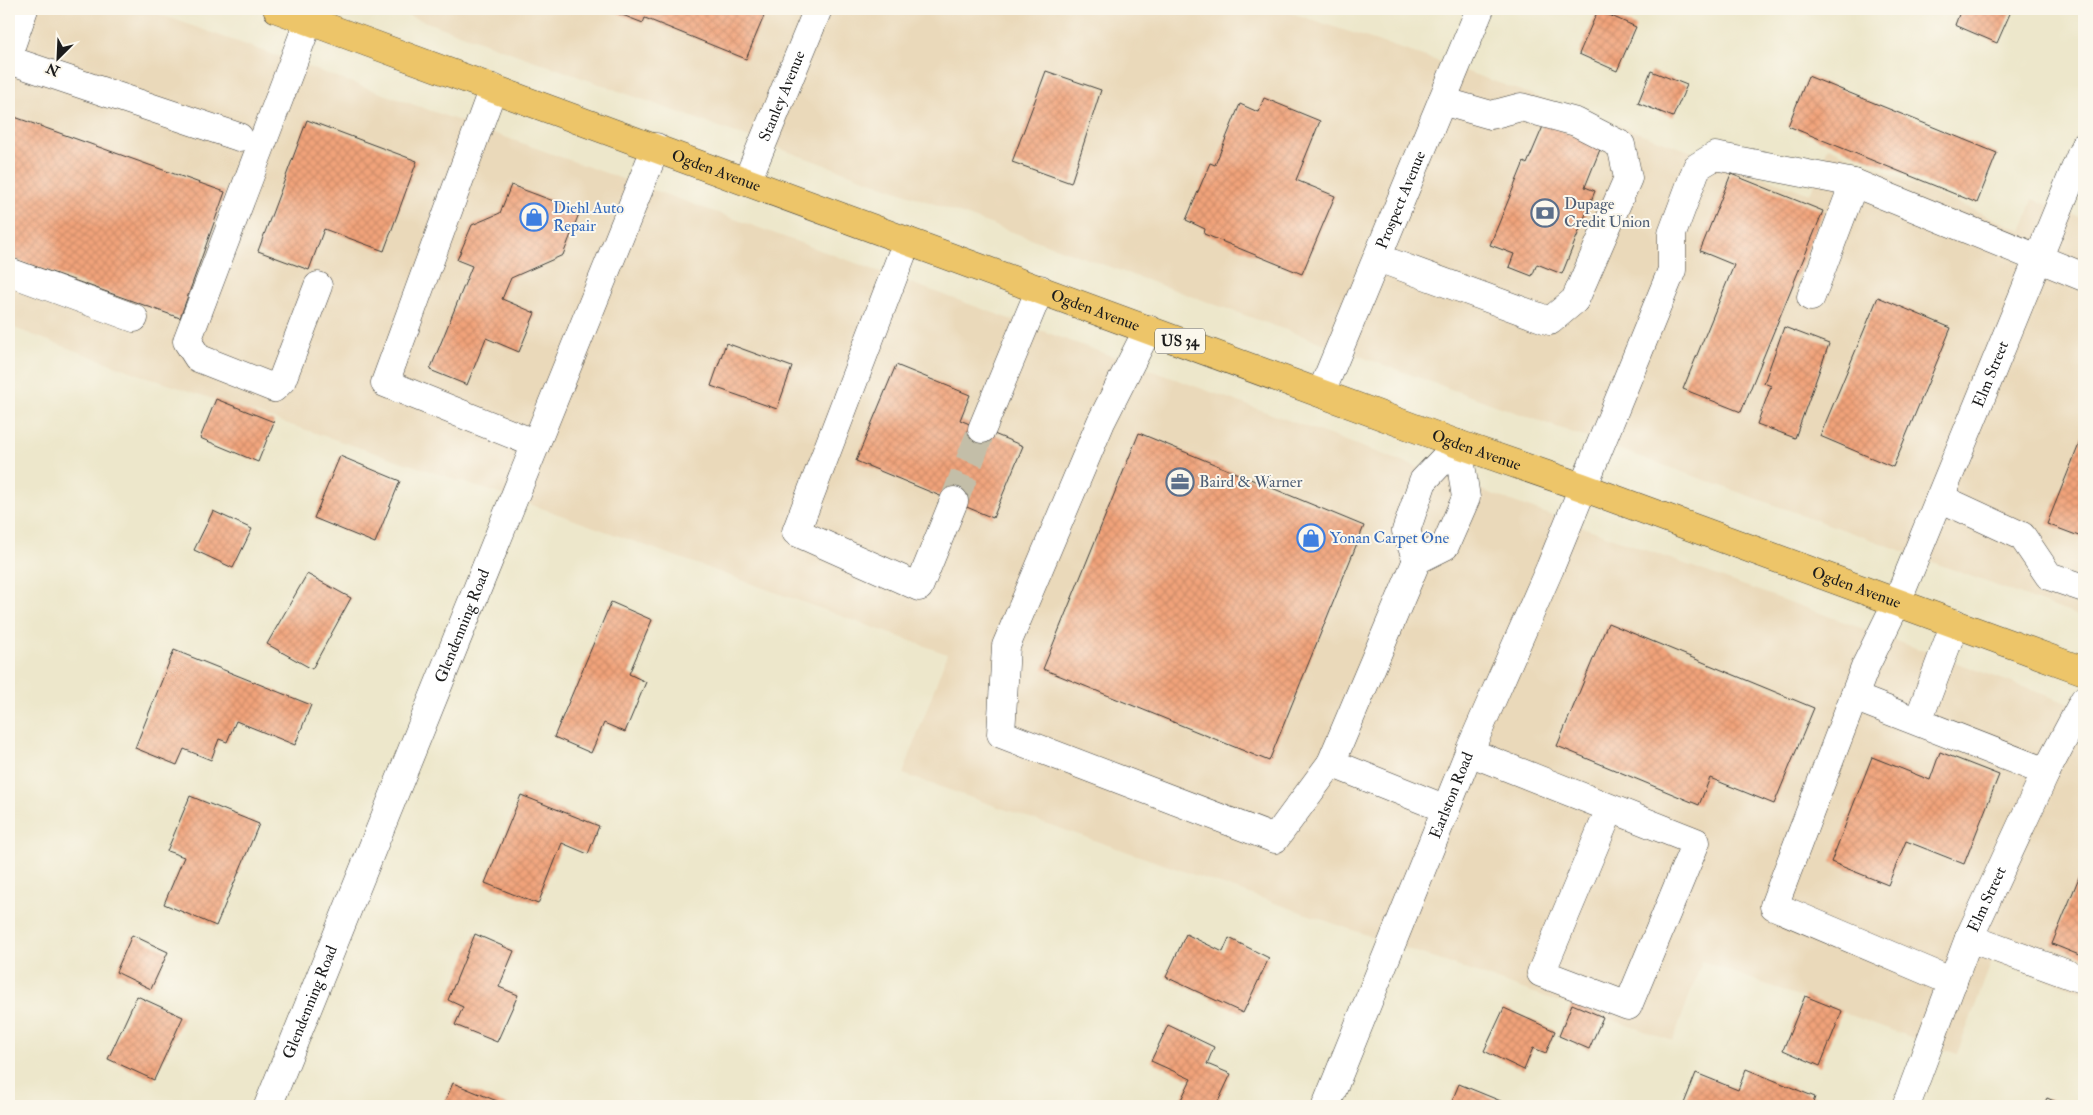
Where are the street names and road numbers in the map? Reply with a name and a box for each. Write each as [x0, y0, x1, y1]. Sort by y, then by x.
street label: Stanley Avenue [754, 47, 810, 144]
street label: Ogden Avenue [669, 145, 764, 196]
street label: Prospect Avenue [1372, 148, 1430, 252]
street label: Ogden Avenue [1048, 285, 1143, 336]
road number: US 34 [1155, 328, 1205, 354]
street label: Elm Street [1968, 338, 2013, 410]
street label: Ogden Avenue [1429, 425, 1524, 475]
street label: Ogden Avenue [1809, 562, 1904, 613]
street label: Glendenning Road [430, 566, 494, 686]
street label: Earlston Road [1425, 749, 1478, 842]
street label: Elm Street [1963, 863, 2011, 935]
street label: Glendenning Road [278, 942, 342, 1062]

